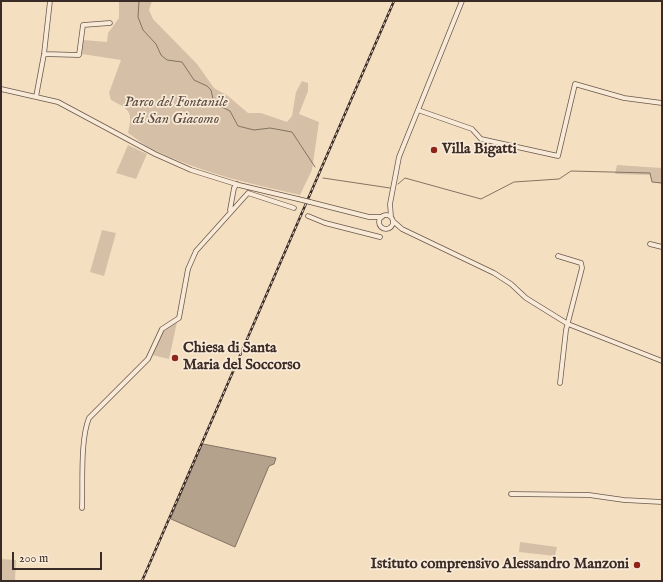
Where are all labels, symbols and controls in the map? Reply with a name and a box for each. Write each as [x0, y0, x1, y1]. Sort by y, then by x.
park label: Parco del Fontanile di San Giacomo [124, 94, 228, 129]
place label: Villa Bigatti [442, 141, 517, 159]
marker: Villa Bigatti [429, 145, 439, 155]
place label: Chiesa di Santa Maria del Soccorso [183, 340, 301, 375]
marker: Chiesa di Santa Maria del Soccorso [170, 353, 180, 363]
scale bar [14, 544, 104, 570]
text: 200 m [19, 551, 48, 566]
place label: Istituto comprensivo Alessandro Manzoni [371, 556, 629, 574]
marker: Istituto comprensivo Alessandro Manzoni [632, 560, 642, 570]

